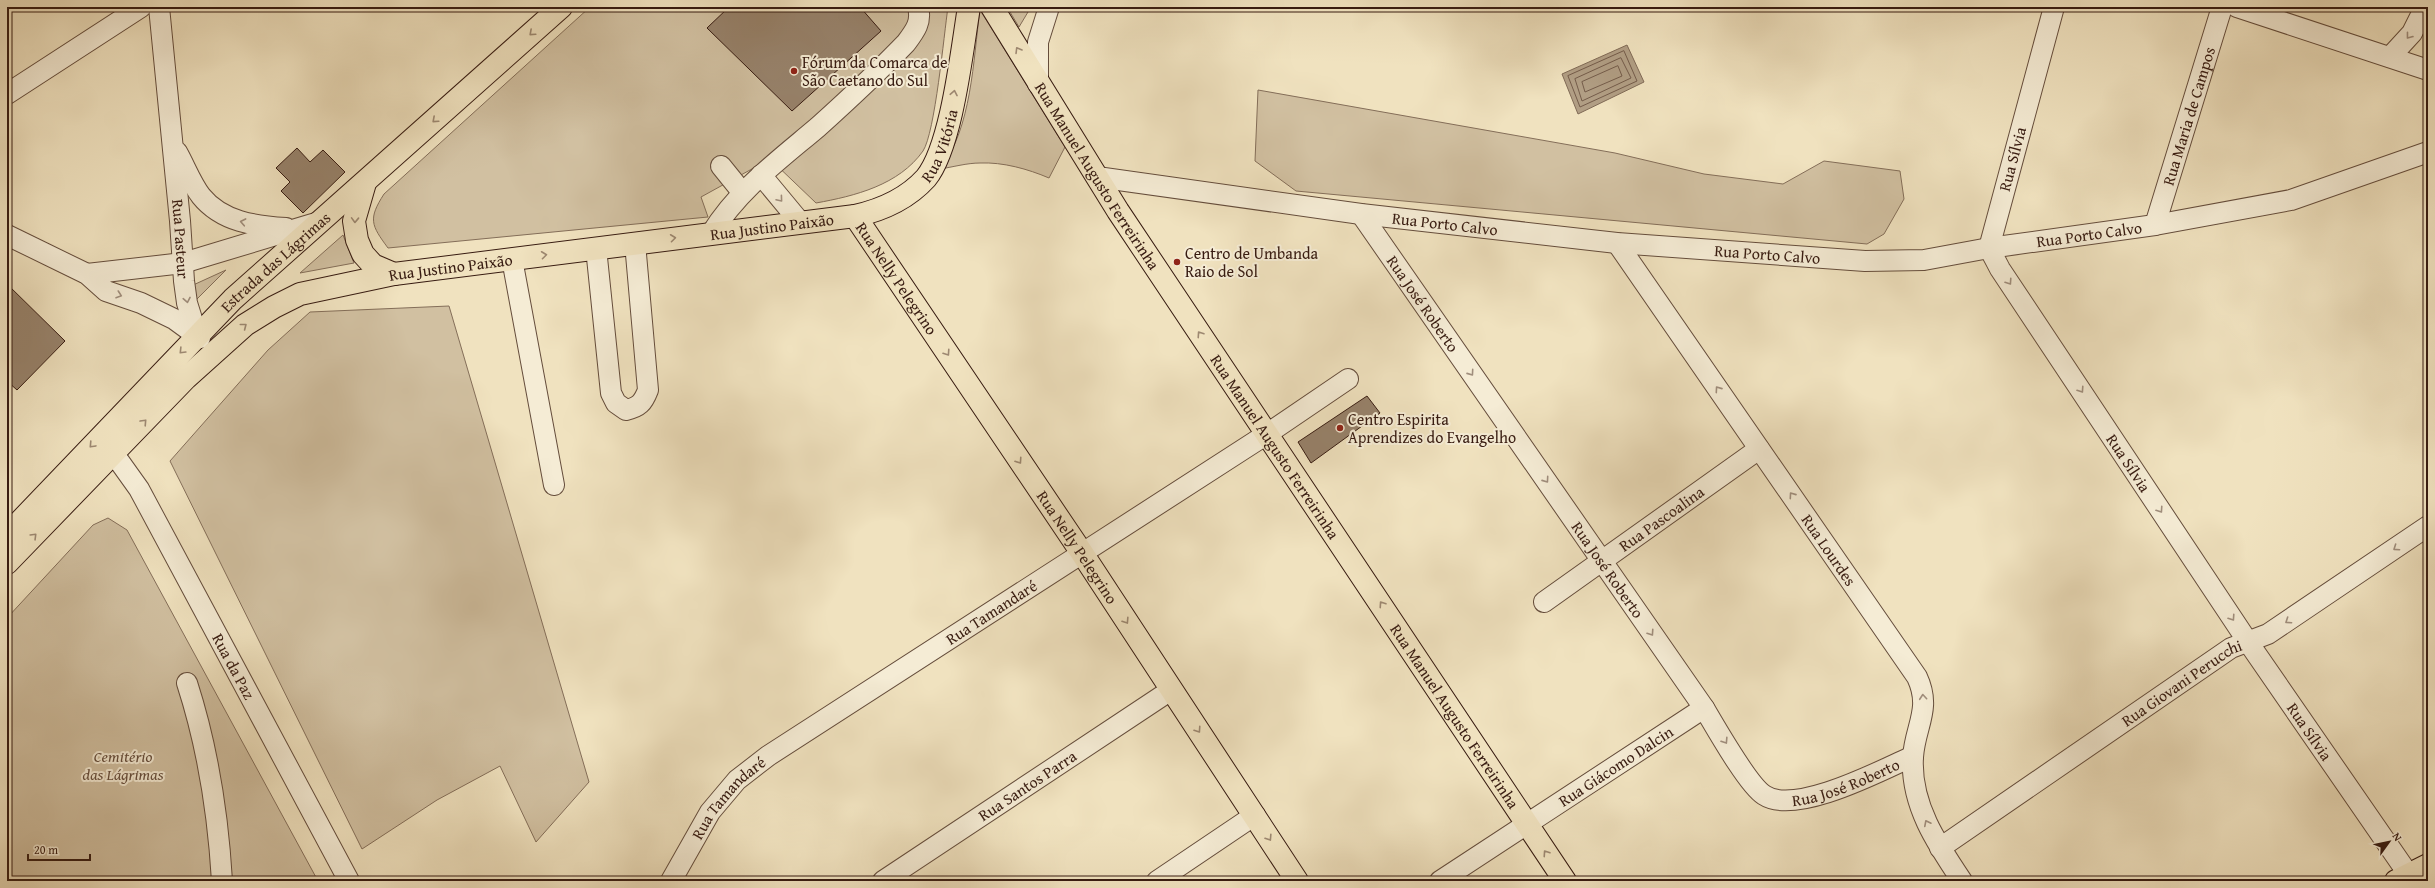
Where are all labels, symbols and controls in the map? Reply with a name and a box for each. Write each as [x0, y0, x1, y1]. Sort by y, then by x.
one-way arrow [529, 28, 537, 36]
one-way arrow [2407, 32, 2414, 39]
street label: Rua Maria de Campos [2156, 44, 2221, 188]
one-way arrow [1015, 47, 1023, 54]
place label: Fórum da Comarca de São Caetano do Sul [802, 50, 948, 92]
marker: Fórum da Comarca de São Caetano do Sul [789, 66, 799, 76]
street label: Rua Manuel Augusto Ferreirinha [1029, 77, 1166, 275]
one-way arrow [950, 90, 958, 96]
street label: Rua Vitória [915, 107, 964, 187]
one-way arrow [432, 115, 440, 123]
street label: Rua Sílvia [1992, 124, 2032, 194]
one-way arrow [776, 194, 783, 201]
street label: Rua Pasteur [166, 198, 196, 280]
street label: Estrada das Lágrimas [214, 206, 336, 318]
street label: Rua Porto Calvo [1391, 206, 1499, 241]
street label: Rua Justino Paixão [709, 207, 835, 246]
street label: Rua Porto Calvo [2035, 215, 2143, 253]
one-way arrow [351, 217, 360, 224]
street label: Rua Nelly Pelegrino [850, 217, 944, 340]
one-way arrow [239, 219, 246, 227]
one-way arrow [670, 234, 676, 243]
street label: Rua Porto Calvo [1714, 238, 1821, 270]
place label: Centro de Umbanda Raio de Sol [1185, 241, 1318, 283]
street label: Rua Justino Paixão [386, 247, 514, 287]
street label: Rua José Roberto [1381, 250, 1465, 357]
one-way arrow [541, 251, 547, 260]
marker: Centro de Umbanda Raio de Sol [1172, 257, 1182, 267]
one-way arrow [2004, 278, 2012, 285]
one-way arrow [116, 290, 123, 299]
one-way arrow [182, 297, 191, 303]
one-way arrow [240, 324, 247, 331]
one-way arrow [1197, 331, 1205, 338]
one-way arrow [179, 346, 187, 354]
one-way arrow [942, 348, 949, 355]
street label: Rua Manuel Augusto Ferreirinha [1205, 349, 1346, 544]
one-way arrow [1466, 369, 1474, 376]
one-way arrow [1716, 386, 1723, 393]
one-way arrow [2076, 386, 2083, 393]
place label: Centro Espirita Aprendizes do Evangelho [1348, 407, 1516, 449]
one-way arrow [140, 419, 147, 427]
marker: Centro Espirita Aprendizes do Evangelho [1335, 423, 1345, 433]
street label: Rua Sílvia [2101, 429, 2157, 497]
one-way arrow [89, 440, 97, 448]
one-way arrow [1014, 456, 1021, 463]
one-way arrow [1541, 475, 1548, 482]
street label: Rua Pascoalina [1614, 480, 1709, 557]
street label: Rua Nelly Pelegrino [1031, 486, 1124, 609]
one-way arrow [1789, 492, 1797, 499]
one-way arrow [2155, 506, 2163, 513]
street label: Rua Lourdes [1796, 509, 1862, 591]
street label: Rua José Roberto [1566, 516, 1650, 623]
one-way arrow [29, 533, 37, 541]
one-way arrow [2393, 543, 2400, 551]
street label: Rua Tamandaré [941, 573, 1042, 650]
one-way arrow [1380, 602, 1387, 609]
one-way arrow [2227, 614, 2234, 621]
one-way arrow [2286, 616, 2293, 623]
one-way arrow [1121, 617, 1129, 624]
street label: Rua Manuel Augusto Ferreirinha [1385, 619, 1526, 814]
one-way arrow [1646, 628, 1653, 635]
street label: Rua da Paz [206, 629, 261, 703]
street label: Rua Giovani Perucchi [2116, 633, 2246, 732]
one-way arrow [1919, 694, 1928, 700]
street label: Rua Sílvia [2281, 698, 2339, 766]
street label: Rua Giácomo Dalcin [1554, 719, 1678, 812]
one-way arrow [1193, 725, 1200, 732]
one-way arrow [1720, 737, 1728, 744]
park label: Cemitério das Lágrimas [83, 744, 164, 786]
street label: Rua Santos Parra [973, 744, 1082, 827]
street label: Rua Tamandaré [685, 750, 771, 844]
street label: Rua José Roberto [1790, 752, 1903, 812]
one-way arrow [1925, 820, 1932, 828]
north arrow [2369, 822, 2409, 862]
text: N [2389, 829, 2406, 845]
one-way arrow [1265, 834, 1272, 841]
scale bar [28, 836, 90, 862]
text: 20 m [34, 841, 58, 858]
one-way arrow [1544, 850, 1551, 857]

